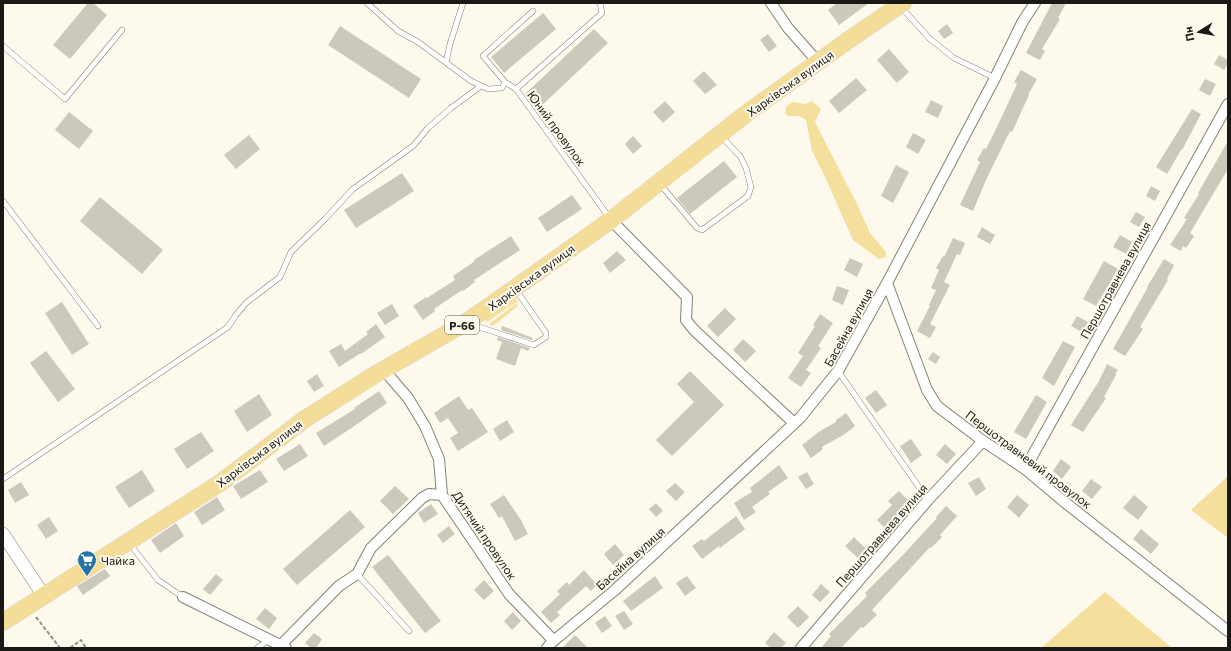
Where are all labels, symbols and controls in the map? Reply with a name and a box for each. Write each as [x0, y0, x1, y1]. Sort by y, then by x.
north arrow [1179, 12, 1219, 52]
text: Пн [1181, 26, 1196, 42]
street label: Харківська вулиця [744, 47, 836, 119]
street label: Юний провулок [525, 88, 589, 169]
street label: Першотравнева вулиця [1077, 219, 1153, 341]
street label: Харківська вулиця [485, 241, 577, 313]
street label: Басейна вулиця [821, 285, 875, 369]
road number: Р-66 [445, 316, 479, 334]
street label: Першотравневий провулок [963, 407, 1095, 511]
street label: Харківська вулиця [213, 416, 305, 490]
street label: Першотравнева вулиця [832, 481, 930, 589]
street label: Дитячий провулок [450, 488, 520, 583]
street label: Басейна вулиця [593, 524, 667, 592]
supermarket icon: Чайка [76, 549, 98, 577]
place label: Чайка [101, 553, 135, 567]

